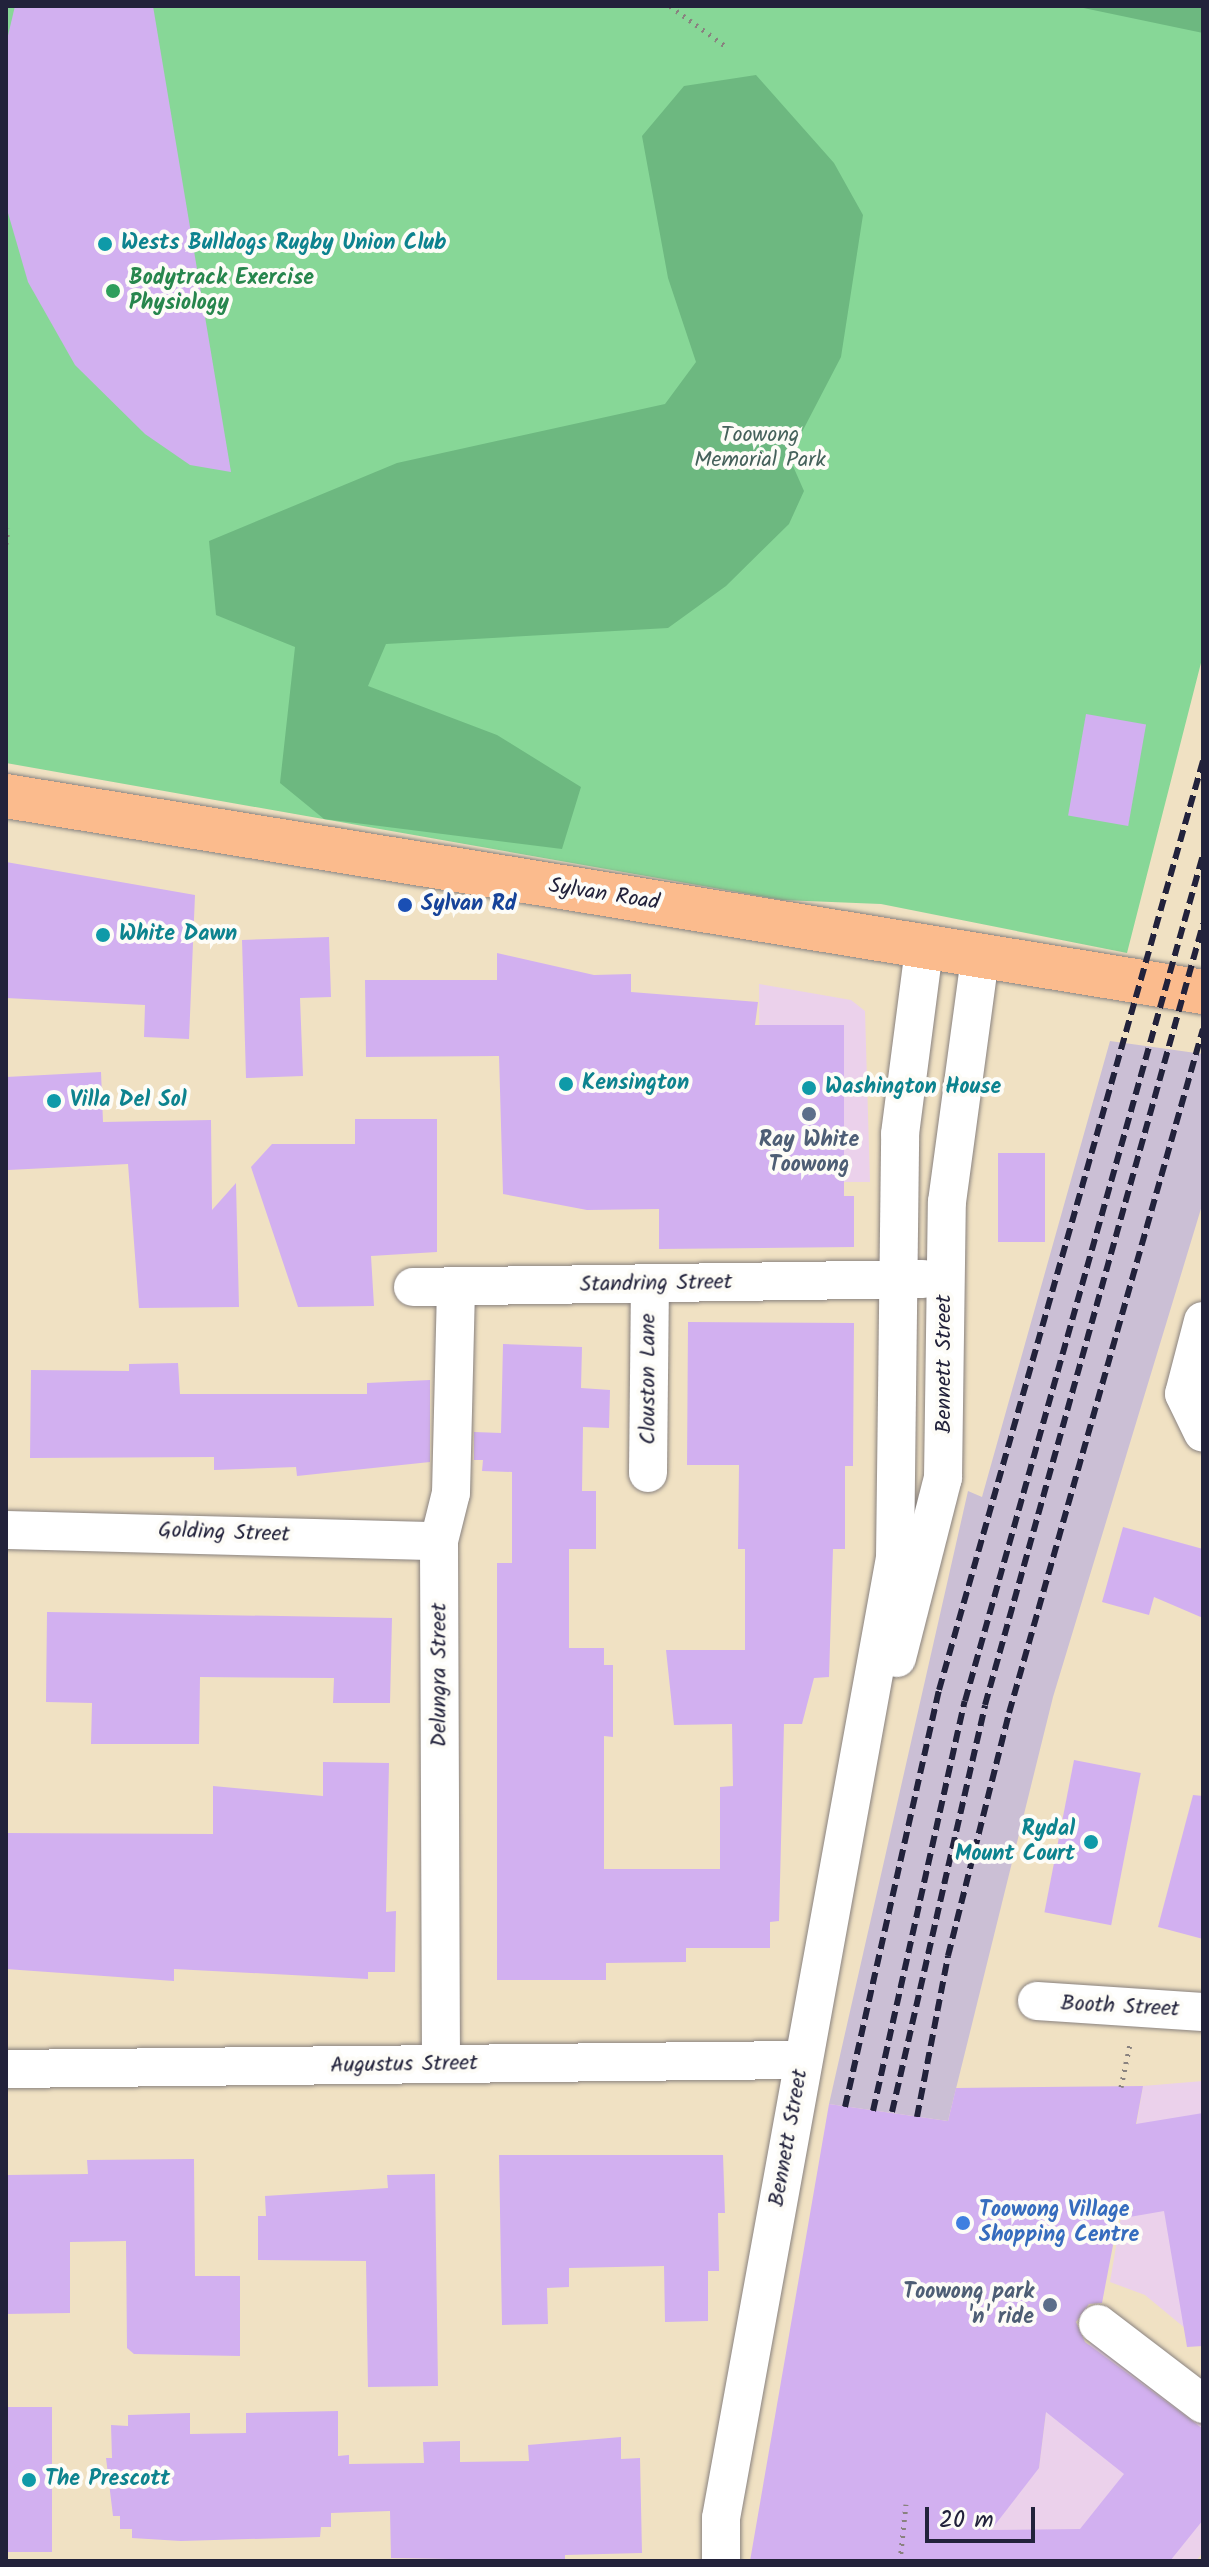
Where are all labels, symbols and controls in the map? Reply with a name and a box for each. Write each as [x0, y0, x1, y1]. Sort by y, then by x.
place label: Wests Bulldogs Rugby Union Club [121, 231, 446, 257]
marker: Wests Bulldogs Rugby Union Club [96, 235, 114, 253]
place label: Bodytrack Exercise Physiology [129, 265, 314, 316]
marker: Bodytrack Exercise Physiology [104, 282, 122, 300]
park label: Toowong Memorial Park [694, 422, 826, 474]
street label: Sylvan Road [547, 873, 661, 917]
place label: Sylvan Rd [421, 892, 517, 918]
marker: Sylvan Rd [396, 896, 414, 914]
place label: White Dawn [119, 922, 237, 948]
marker: White Dawn [94, 926, 112, 944]
place label: Kensington [582, 1071, 689, 1097]
marker: Kensington [557, 1075, 575, 1093]
place label: Washington House [825, 1075, 1001, 1101]
marker: Washington House [800, 1079, 818, 1097]
place label: Villa Del Sol [70, 1088, 187, 1114]
marker: Villa Del Sol [45, 1092, 63, 1110]
marker: Ray White Toowong [800, 1105, 818, 1123]
place label: Ray White Toowong [759, 1127, 859, 1178]
street label: Standring Street [580, 1269, 732, 1299]
street label: Bennett Street [932, 1295, 958, 1433]
street label: Clouston Lane [636, 1313, 662, 1445]
street label: Golding Street [158, 1518, 290, 1548]
street label: Delungra Street [427, 1603, 453, 1747]
place label: Rydal Mount Court [955, 1816, 1075, 1868]
marker: Rydal Mount Court [1082, 1833, 1100, 1851]
street label: Booth Street [1060, 1991, 1180, 2023]
street label: Augustus Street [330, 2051, 478, 2079]
street label: Bennett Street [764, 2067, 814, 2209]
place label: Toowong Village Shopping Centre [979, 2197, 1139, 2248]
marker: Toowong Village Shopping Centre [954, 2214, 972, 2232]
place label: Toowong park 'n' ride [903, 2279, 1034, 2330]
marker: Toowong park 'n' ride [1041, 2296, 1059, 2314]
place label: The Prescott [45, 2467, 170, 2493]
marker: The Prescott [20, 2471, 38, 2489]
scale bar [929, 2491, 1039, 2541]
text: 20 m [939, 2501, 994, 2540]

